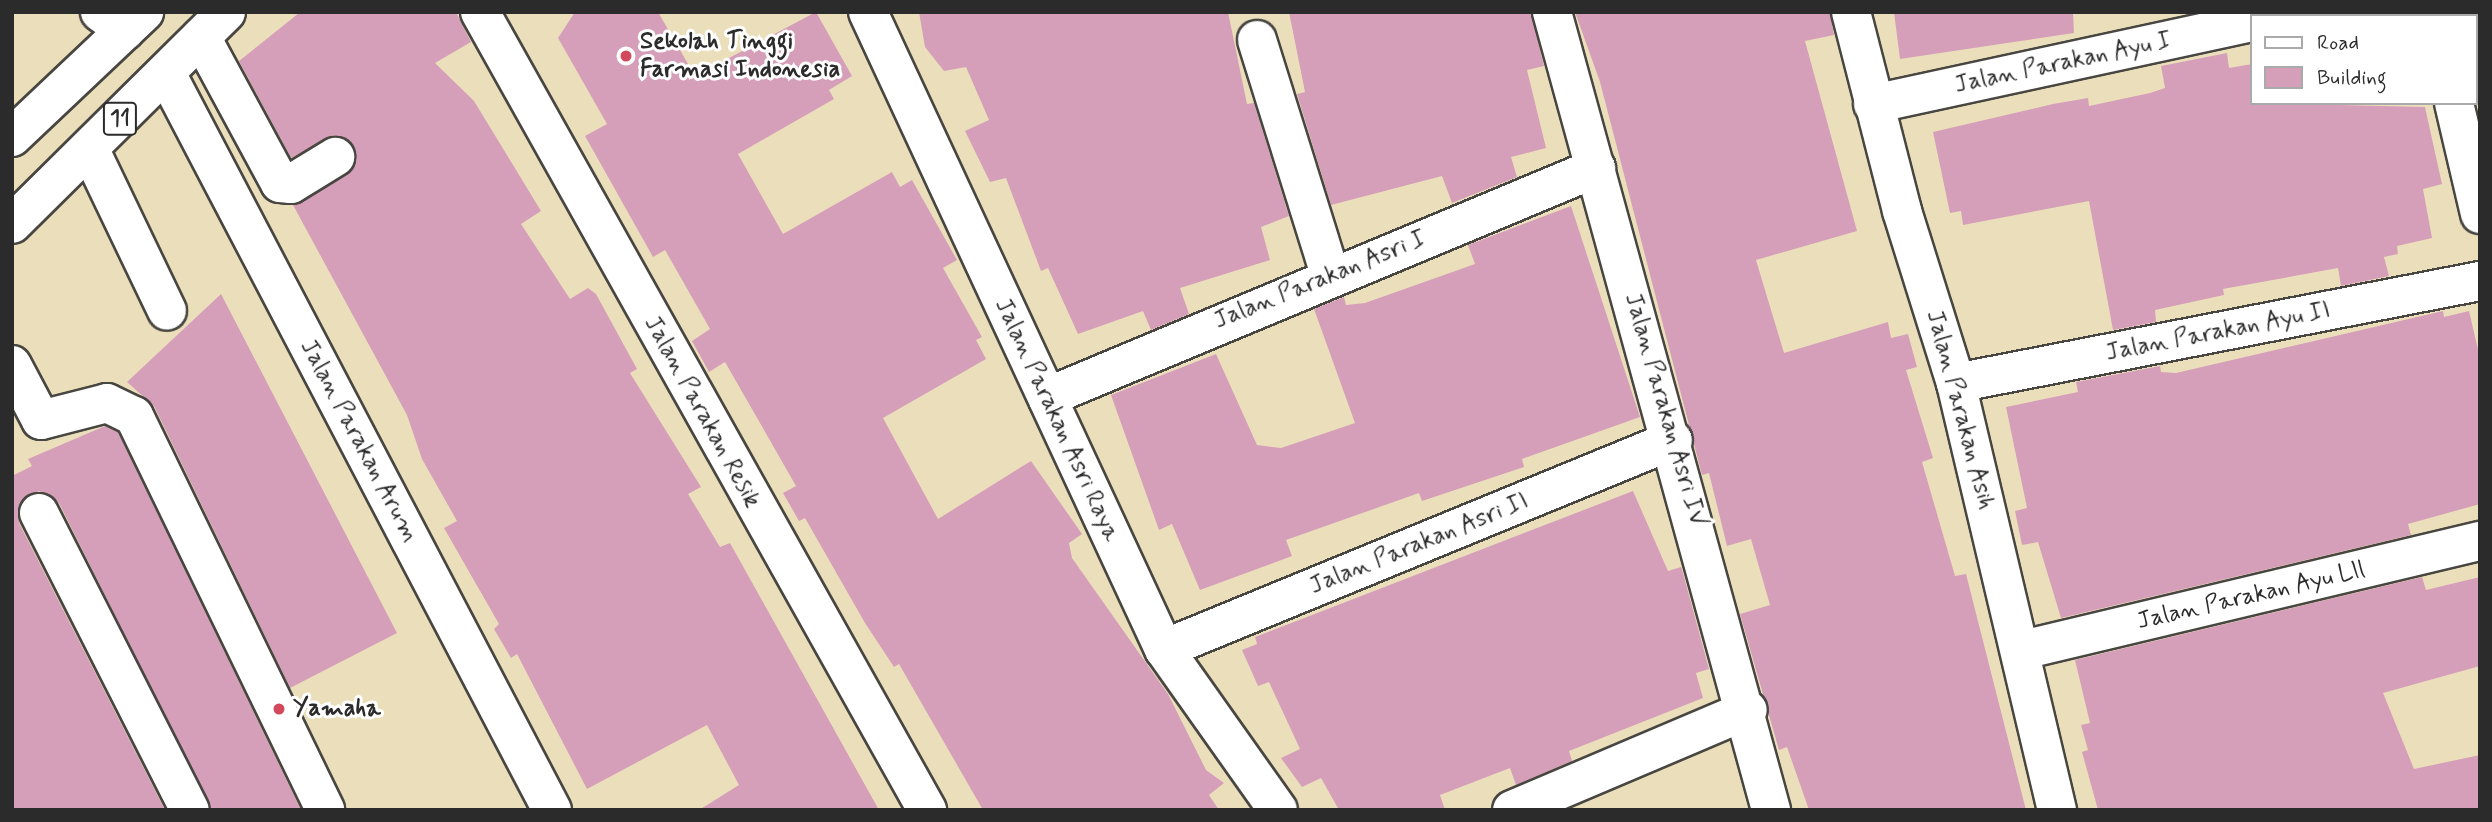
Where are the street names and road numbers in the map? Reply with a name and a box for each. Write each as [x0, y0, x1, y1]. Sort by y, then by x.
street label: Jalan Parakan Ayu I [1955, 27, 2171, 99]
road number: 11 [102, 100, 138, 138]
street label: Jalan Parakan Asri I [1212, 225, 1428, 335]
street label: Jalan Parakan Asri IV [1618, 292, 1712, 528]
street label: Jalan Parakan Asri Raya [989, 296, 1125, 544]
street label: Jalan Parakan Ayu II [2103, 296, 2333, 368]
street label: Jalan Parakan Asih [1919, 307, 2001, 513]
street label: Jalan Parakan Resik [637, 311, 767, 513]
street label: Jalan Parakan Arum [295, 338, 423, 544]
street label: Jalan Parakan Asri II [1304, 487, 1534, 601]
street label: Jalan Parakan Ayu Lll [2137, 556, 2365, 636]

